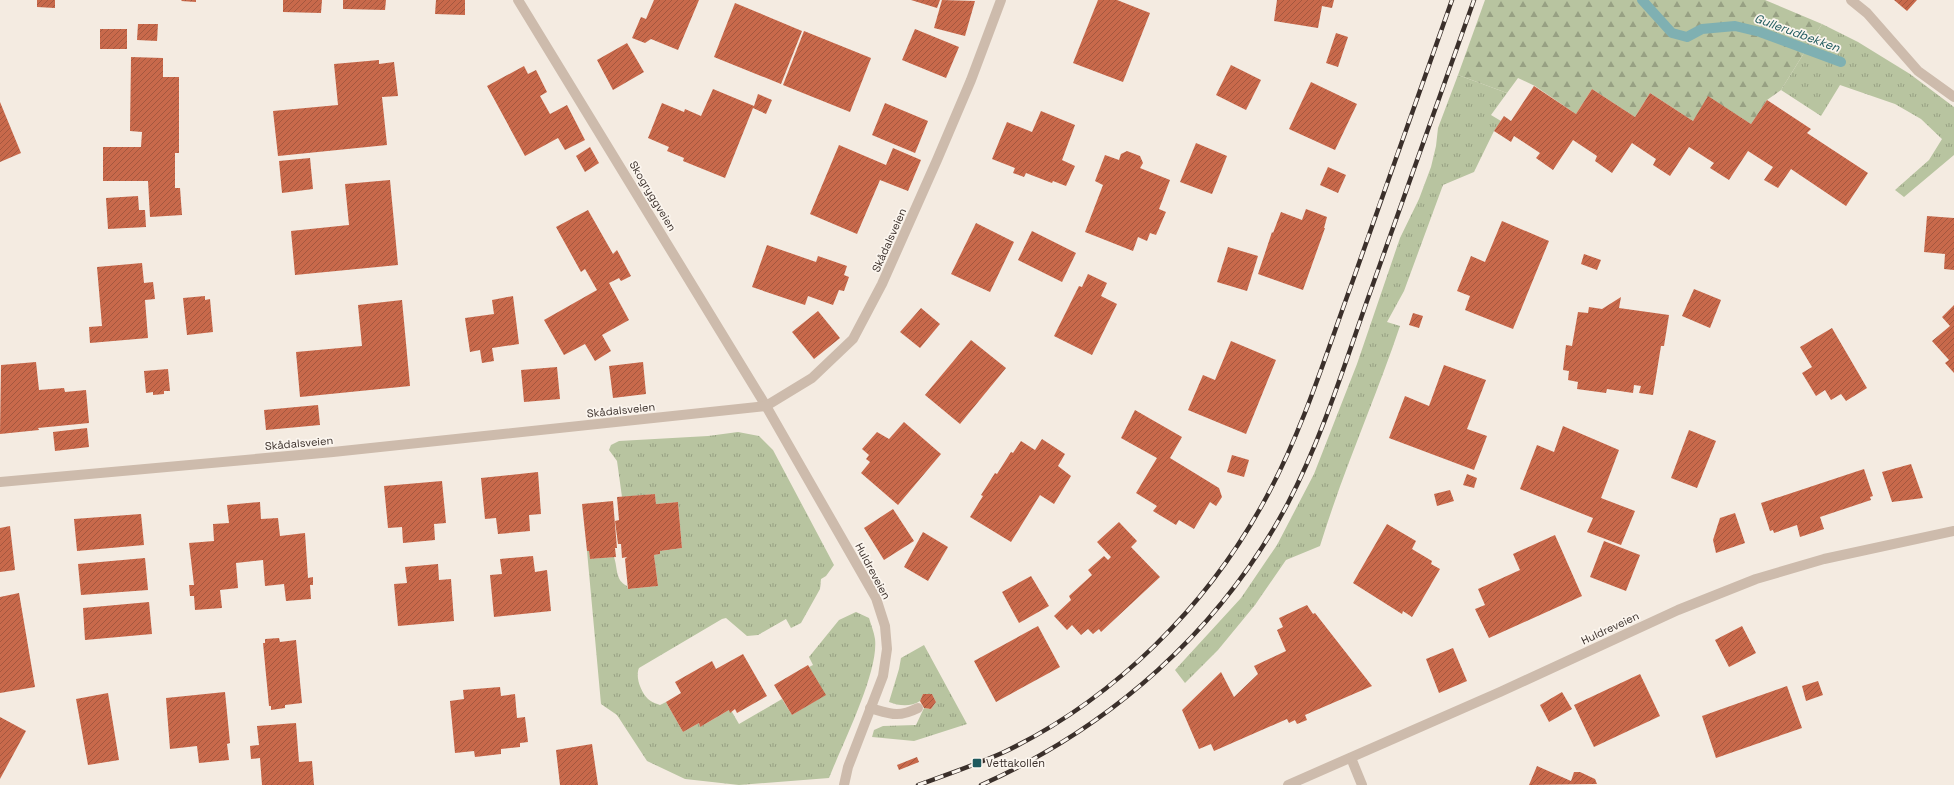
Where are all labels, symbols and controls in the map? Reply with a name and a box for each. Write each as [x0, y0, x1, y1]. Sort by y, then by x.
water label: Gullerudbekken [1752, 10, 1842, 56]
street label: Skogryggveien [627, 158, 679, 234]
street label: Skådalsveien [869, 206, 909, 274]
street label: Skådalsveien [586, 399, 656, 421]
street label: Skådalsveien [264, 433, 334, 453]
street label: Huldreveien [852, 540, 894, 602]
street label: Huldreveien [1579, 609, 1641, 647]
place label: Vettakollen [986, 756, 1045, 770]
marker: Vettakollen [971, 757, 983, 769]

